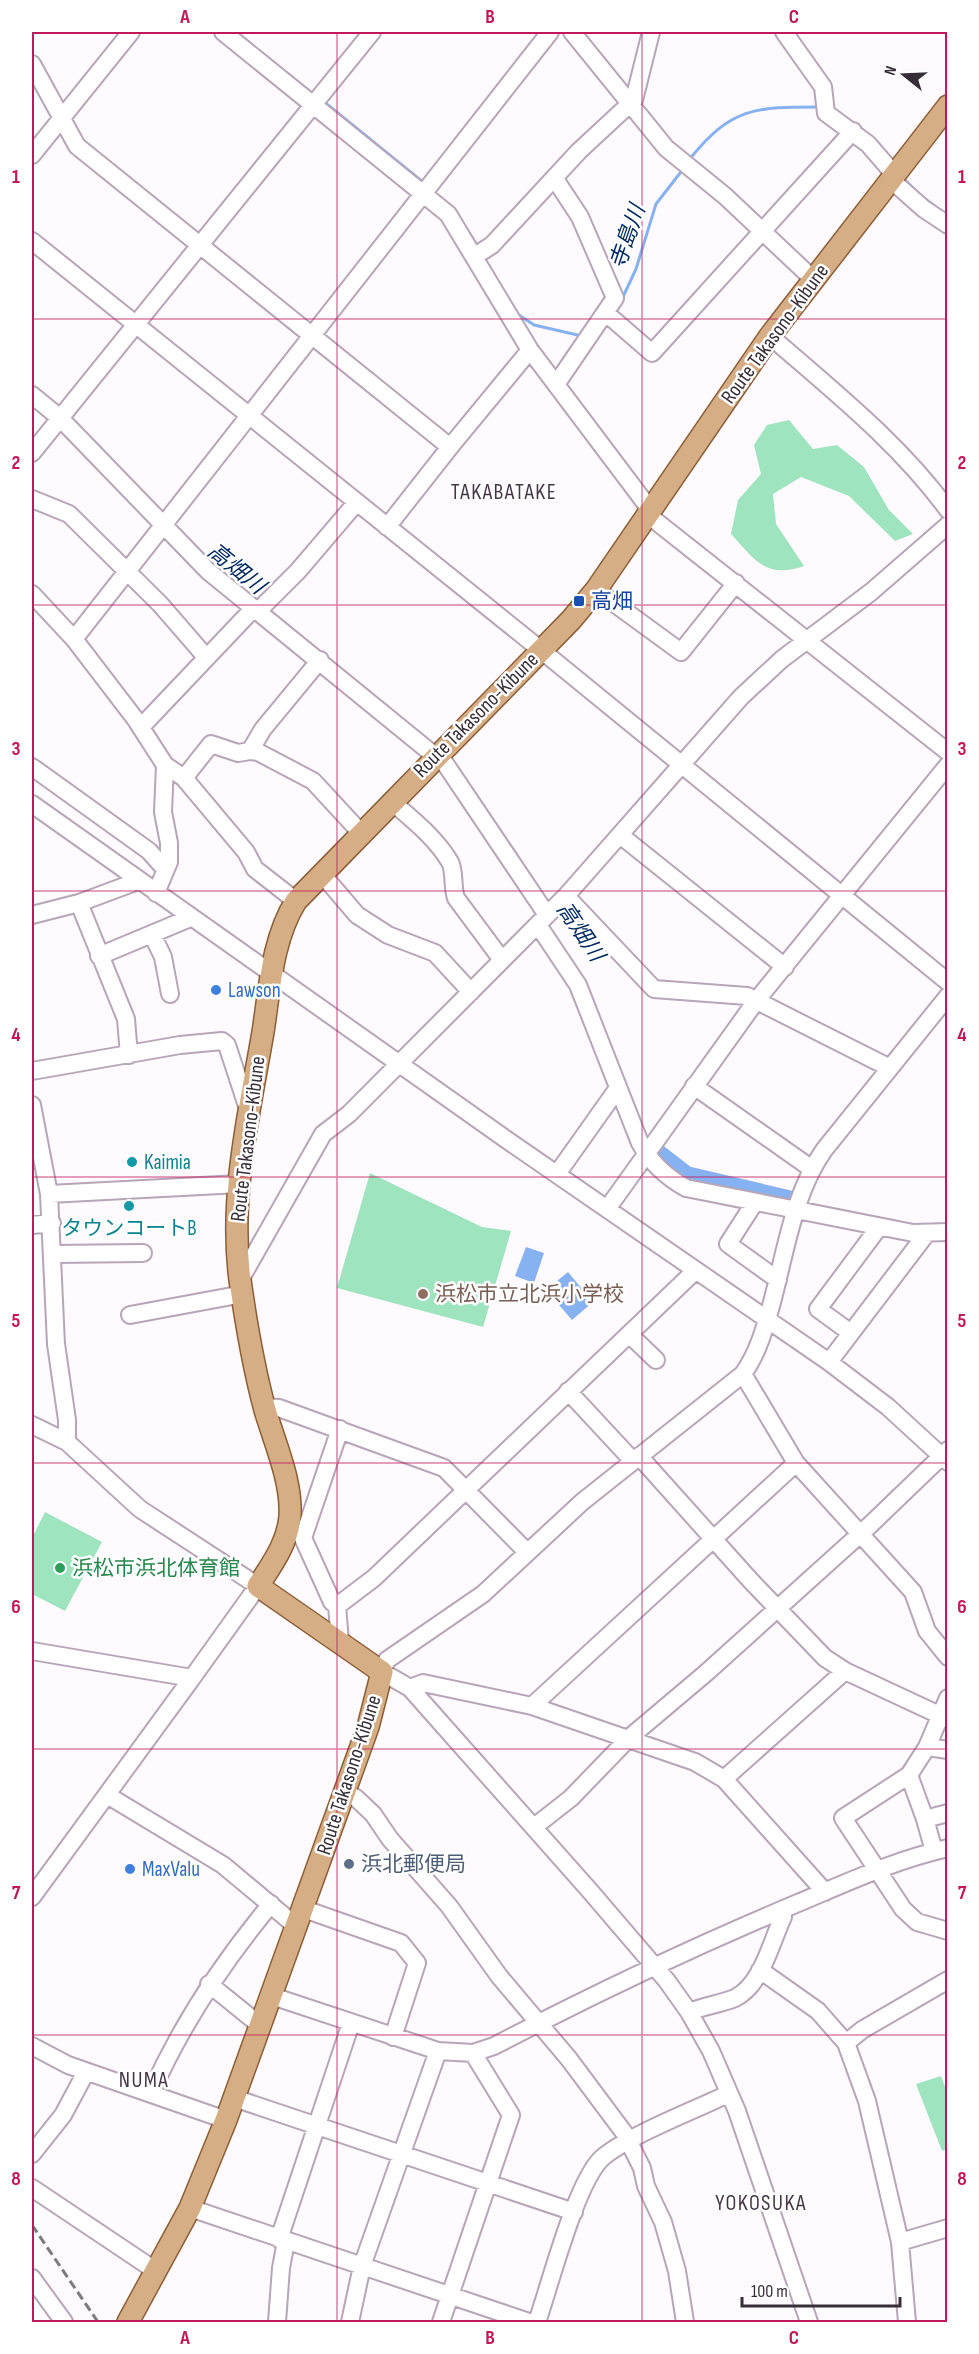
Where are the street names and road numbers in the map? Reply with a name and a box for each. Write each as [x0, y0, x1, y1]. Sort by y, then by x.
street label: Route Takasono-Kibune [716, 259, 834, 409]
street label: Route Takasono-Kibune [408, 647, 544, 783]
street label: Route Takasono-Kibune [225, 1055, 271, 1223]
street label: Route Takasono-Kibune [311, 1692, 387, 1858]

